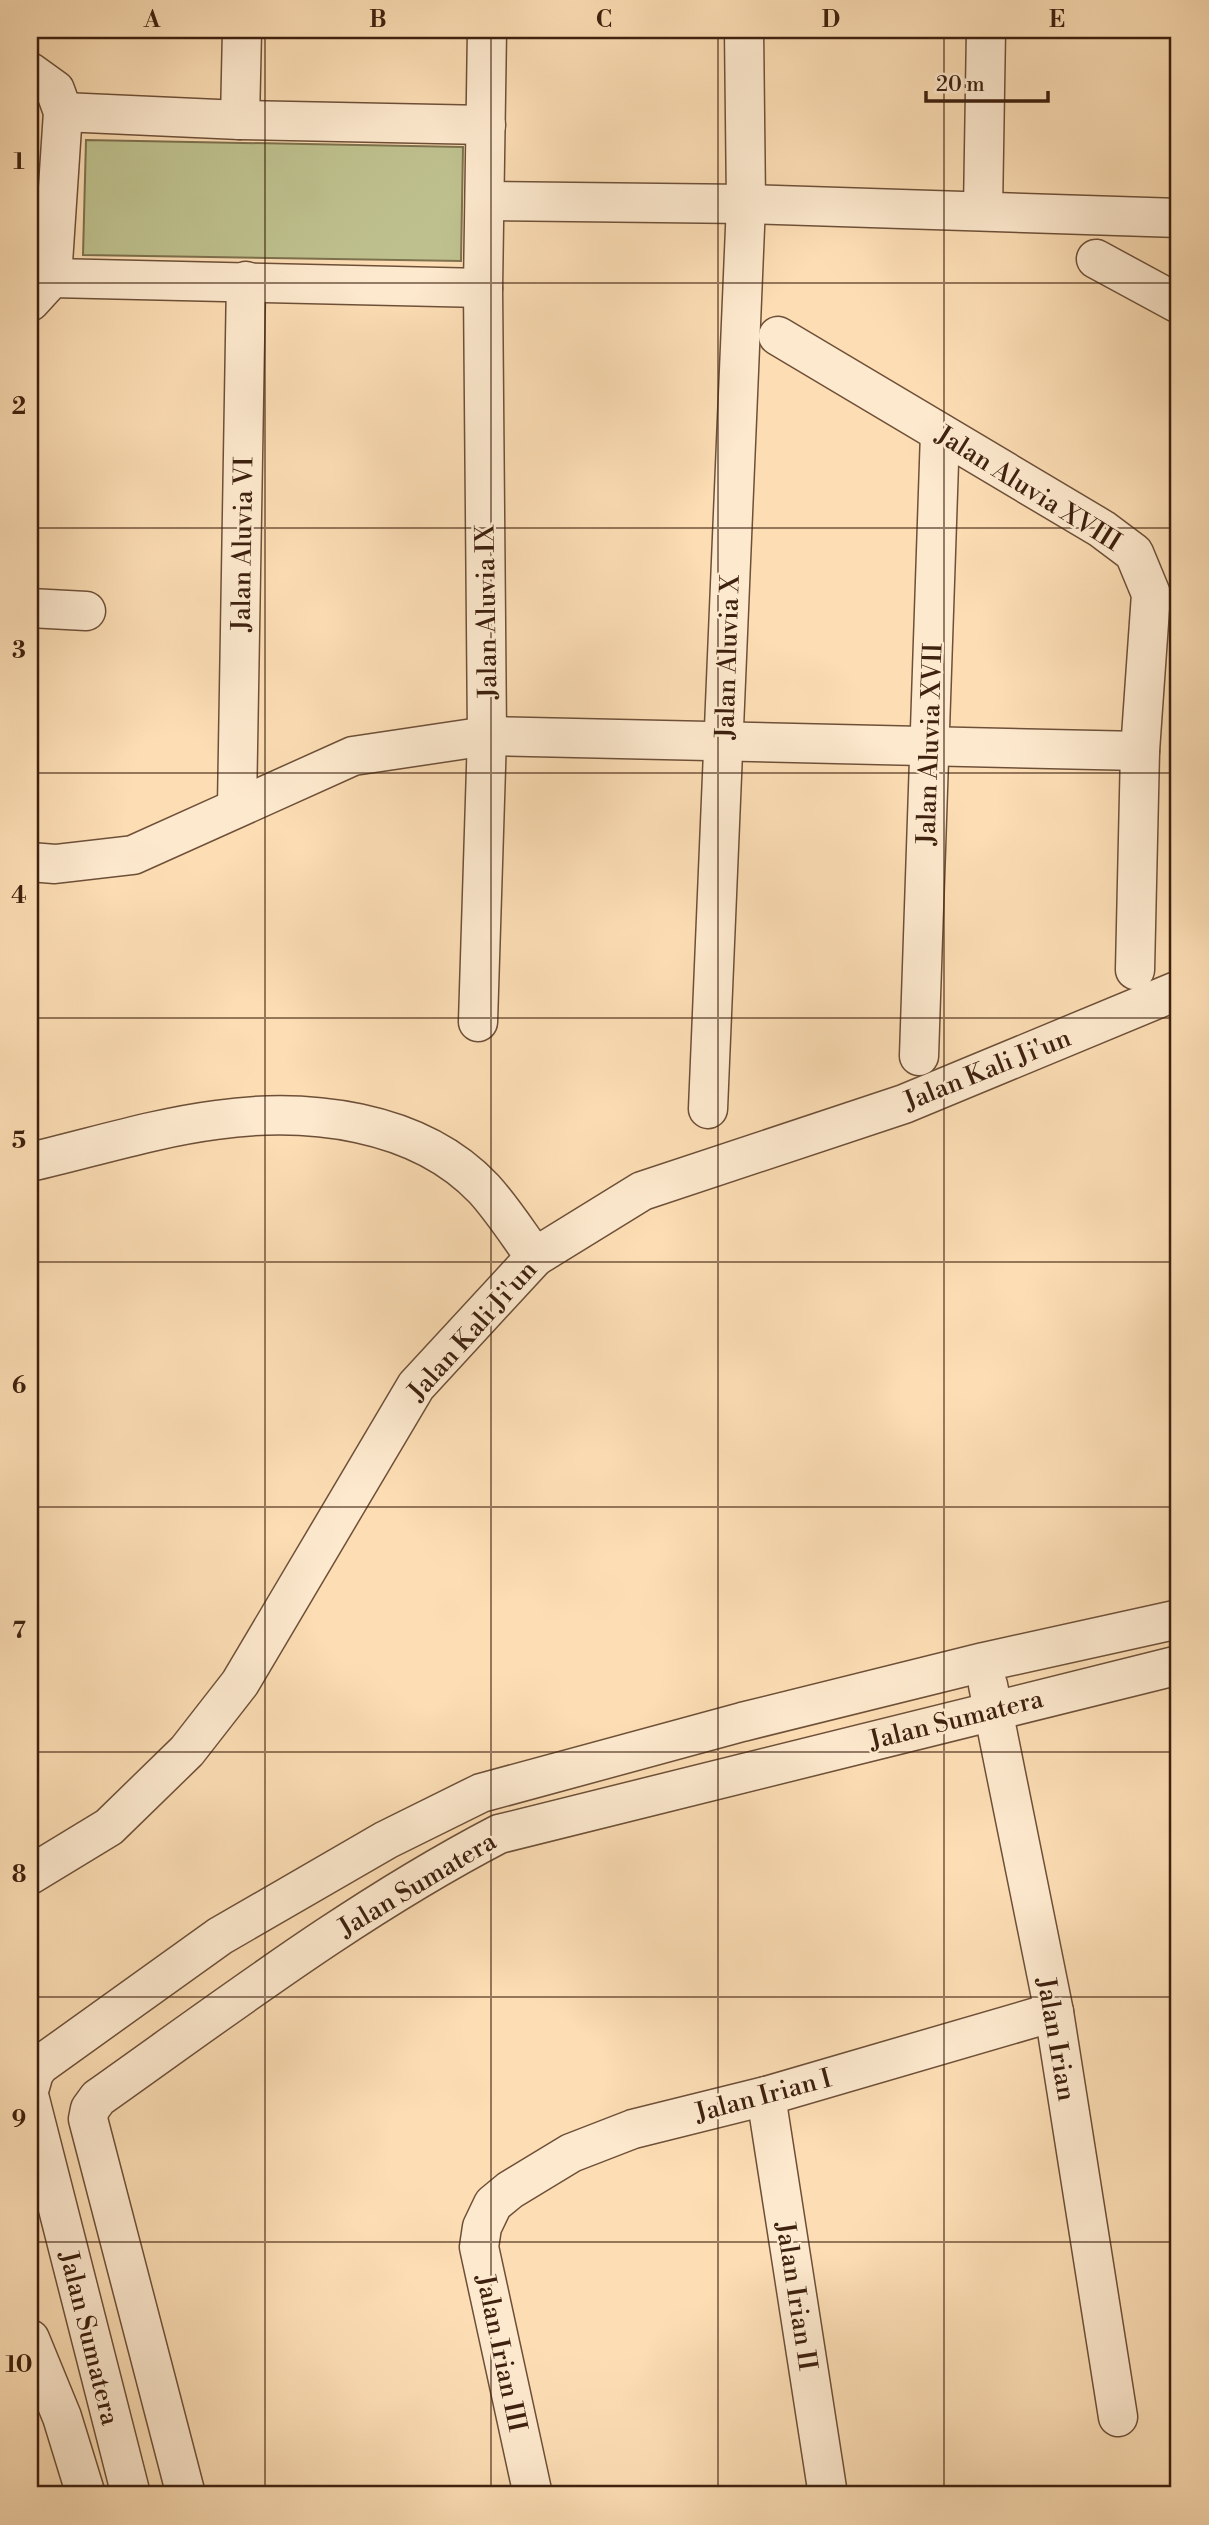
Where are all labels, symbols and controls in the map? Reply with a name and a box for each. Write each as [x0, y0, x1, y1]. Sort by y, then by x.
text: A [143, 6, 161, 34]
text: B [369, 6, 387, 34]
text: C [596, 6, 612, 34]
text: D [822, 6, 840, 34]
text: E [1049, 6, 1065, 34]
scale bar [926, 60, 1048, 104]
text: 20 m [936, 72, 985, 98]
text: 1 [13, 148, 25, 176]
text: 2 [12, 393, 26, 421]
street label: Jalan Aluvia XVIII [929, 419, 1127, 559]
street label: Jalan Aluvia VI [225, 456, 261, 633]
street label: Jalan Aluvia IX [469, 523, 505, 700]
street label: Jalan Aluvia X [709, 573, 747, 740]
text: 3 [12, 637, 26, 665]
street label: Jalan Aluvia XVII [910, 642, 950, 847]
text: 4 [11, 882, 27, 910]
street label: Jalan Kali Ji'un [898, 1022, 1076, 1118]
text: 5 [12, 1127, 26, 1155]
street label: Jalan Kali Ji'un [401, 1254, 544, 1408]
text: 6 [12, 1372, 26, 1400]
text: 7 [12, 1617, 26, 1645]
street label: Jalan Sumatera [865, 1683, 1047, 1757]
street label: Jalan Sumatera [332, 1825, 503, 1945]
text: 8 [12, 1861, 26, 1889]
street label: Jalan Irian [1029, 1974, 1083, 2103]
street label: Jalan Irian I [691, 2062, 835, 2130]
text: 9 [12, 2106, 26, 2134]
street label: Jalan Irian II [768, 2219, 824, 2373]
street label: Jalan Sumatera [52, 2247, 126, 2429]
street label: Jalan Irian III [469, 2271, 533, 2435]
text: 10 [5, 2351, 33, 2379]

